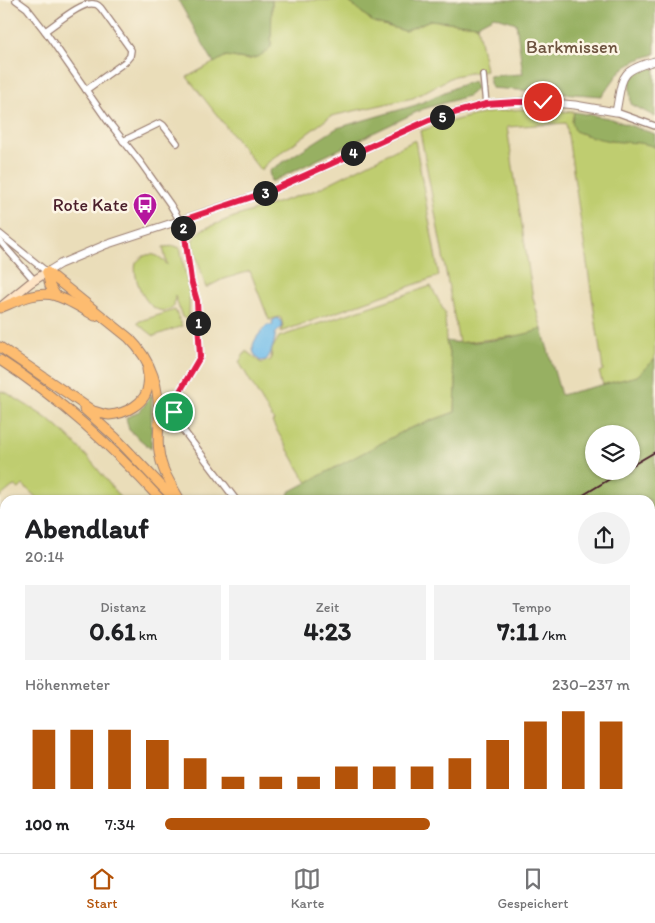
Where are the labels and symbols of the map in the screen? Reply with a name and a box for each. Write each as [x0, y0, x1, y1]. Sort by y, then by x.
park label: Barkmissen [526, 36, 618, 58]
pin [522, 81, 564, 123]
pin: 5 [430, 104, 454, 130]
pin: 4 [340, 140, 366, 166]
pin: 3 [252, 180, 278, 206]
bus stop icon: Rote Kate [132, 192, 158, 226]
place label: Rote Kate [53, 194, 128, 216]
pin: 2 [170, 216, 196, 240]
pin: 1 [186, 310, 210, 336]
pin [153, 391, 195, 433]

